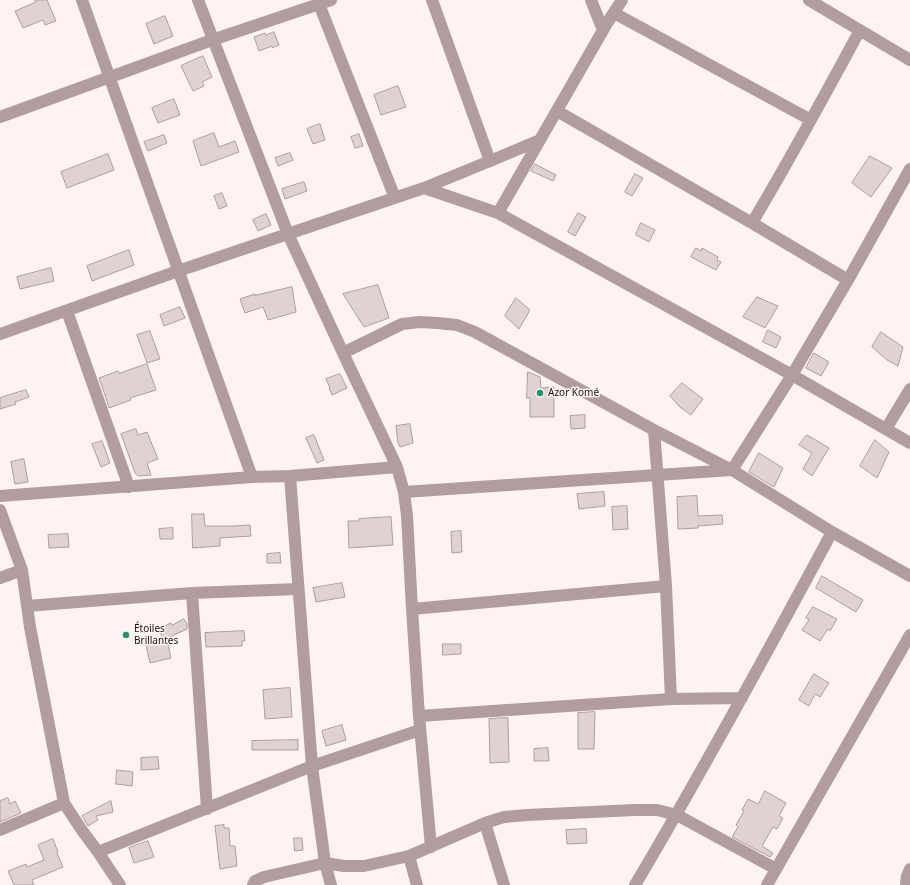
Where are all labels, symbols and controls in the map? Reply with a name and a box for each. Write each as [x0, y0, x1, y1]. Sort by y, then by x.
place label: Azor Komé [548, 387, 599, 399]
marker: Azor Komé [535, 388, 545, 398]
place label: Étoiles Brillantes [134, 623, 178, 646]
marker: Étoiles Brillantes [121, 630, 131, 640]

